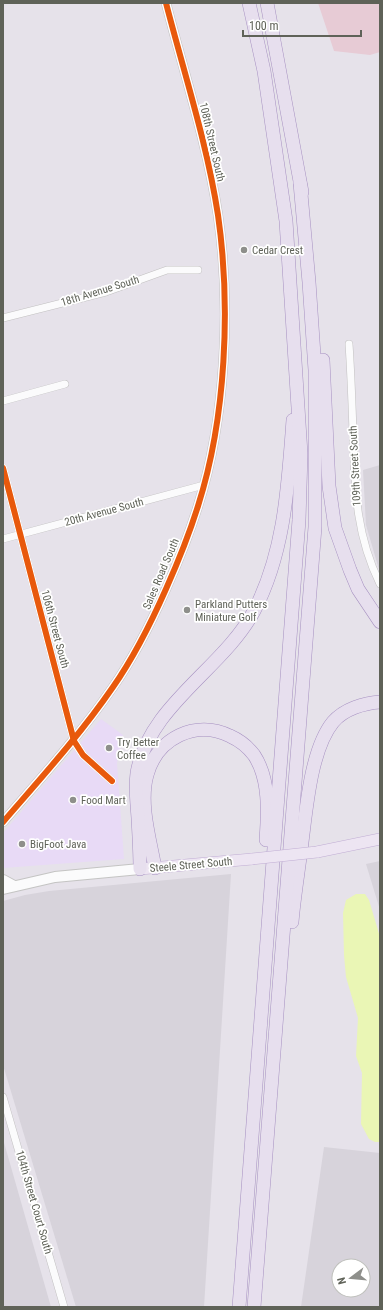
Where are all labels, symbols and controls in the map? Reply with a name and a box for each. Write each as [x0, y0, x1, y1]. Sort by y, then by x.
scale bar [243, 12, 361, 38]
text: 100 m [249, 19, 279, 33]
street label: 108th Street South [197, 101, 227, 183]
place label: Cedar Crest [252, 244, 303, 257]
marker: Cedar Crest [239, 245, 249, 255]
street label: 18th Avenue South [59, 273, 141, 309]
street label: 109th Street South [346, 425, 364, 507]
street label: 20th Avenue South [63, 495, 145, 529]
street label: Sales Road South [140, 537, 182, 611]
street label: 106th Street South [38, 588, 72, 670]
place label: Parkland Putters Miniature Golf [195, 598, 267, 624]
marker: Parkland Putters Miniature Golf [182, 605, 192, 615]
place label: Try Better Coffee [117, 736, 160, 762]
marker: Try Better Coffee [104, 743, 114, 753]
place label: Food Mart [81, 794, 126, 807]
marker: Food Mart [68, 795, 78, 805]
place label: BigFoot Java [30, 838, 86, 851]
marker: BigFoot Java [17, 839, 27, 849]
street label: Steele Street South [149, 855, 233, 875]
street label: 104th Street Court South [13, 1149, 55, 1255]
north arrow [331, 1258, 371, 1298]
text: N [335, 1275, 349, 1286]

